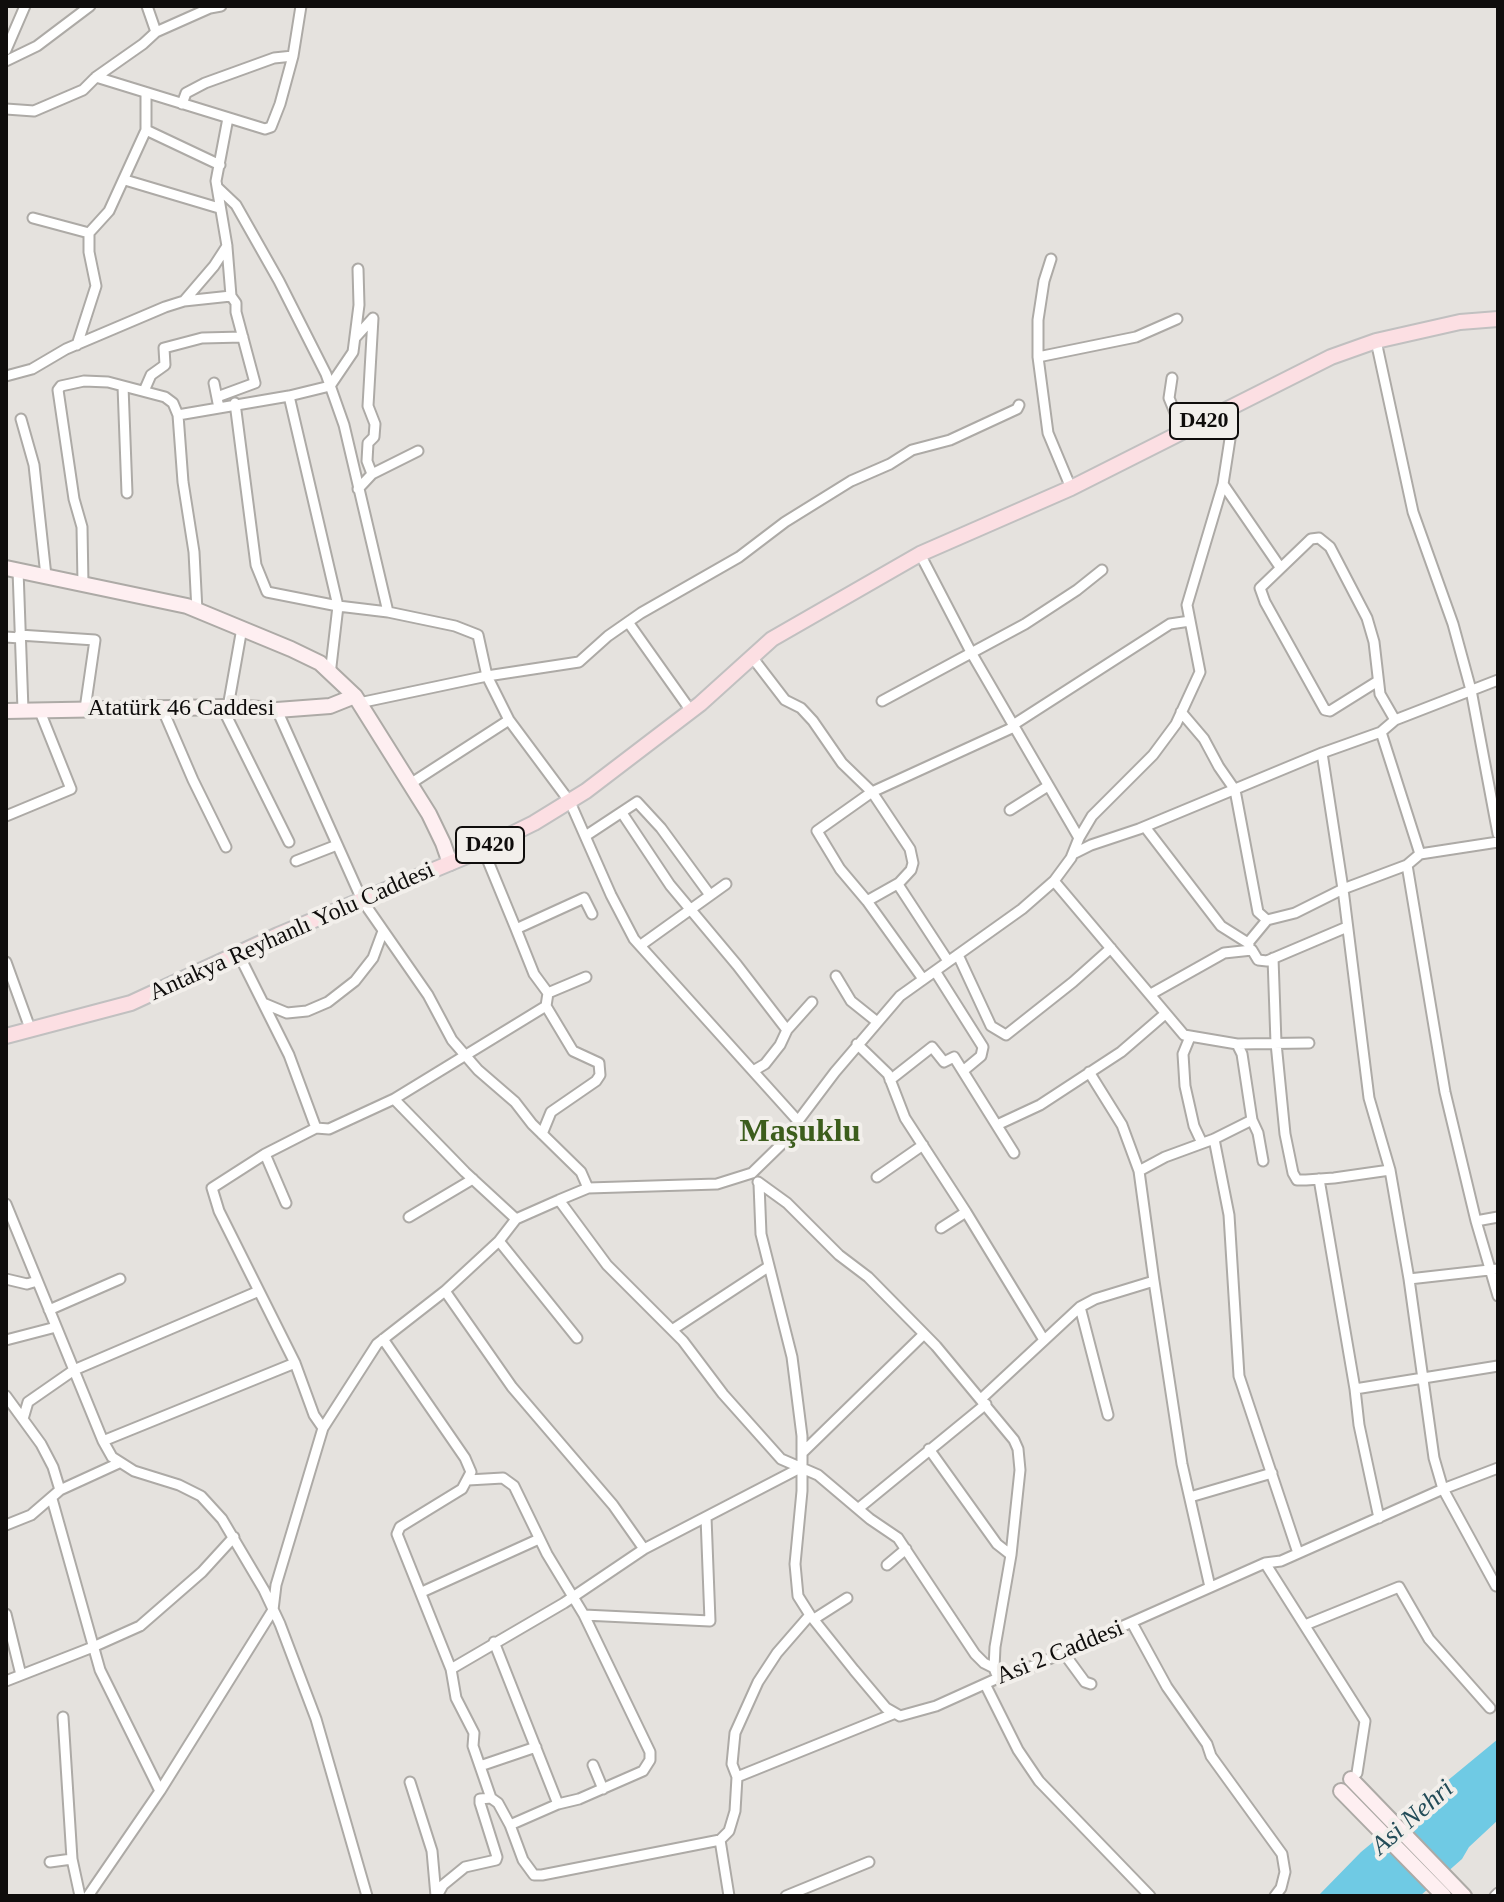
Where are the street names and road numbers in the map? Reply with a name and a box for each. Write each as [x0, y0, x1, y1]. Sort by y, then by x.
road number: D420 [1170, 403, 1238, 439]
street label: Atatürk 46 Caddesi [88, 695, 274, 723]
road number: D420 [456, 827, 524, 863]
street label: Antakya Reyhanlı Yolu Caddesi [145, 856, 439, 1008]
street label: Asi 2 Caddesi [992, 1614, 1128, 1692]

